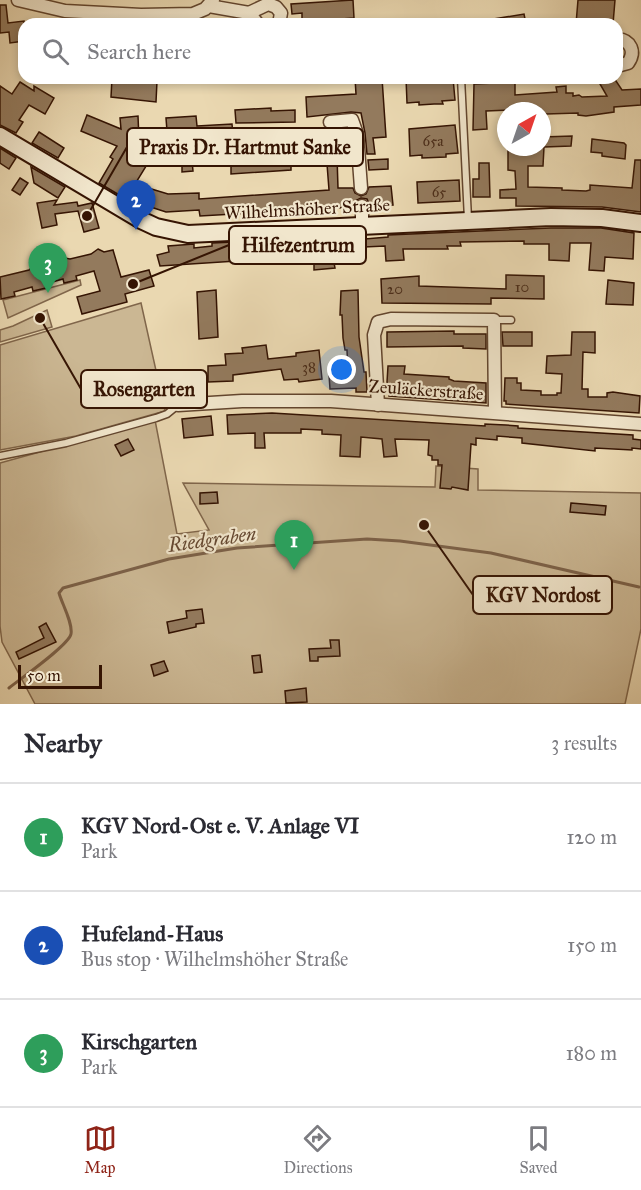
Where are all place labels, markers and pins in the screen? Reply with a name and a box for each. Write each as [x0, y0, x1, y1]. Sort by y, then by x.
callout: Praxis Dr. Hartmut Sanke [127, 128, 363, 166]
pin: 2 [116, 180, 156, 230]
callout: Hilfezentrum [229, 226, 366, 264]
pin: 3 [28, 244, 68, 293]
callout: Rosengarten [81, 370, 207, 408]
pin: 1 [274, 520, 314, 570]
callout: KGV Nordost [473, 576, 612, 614]

